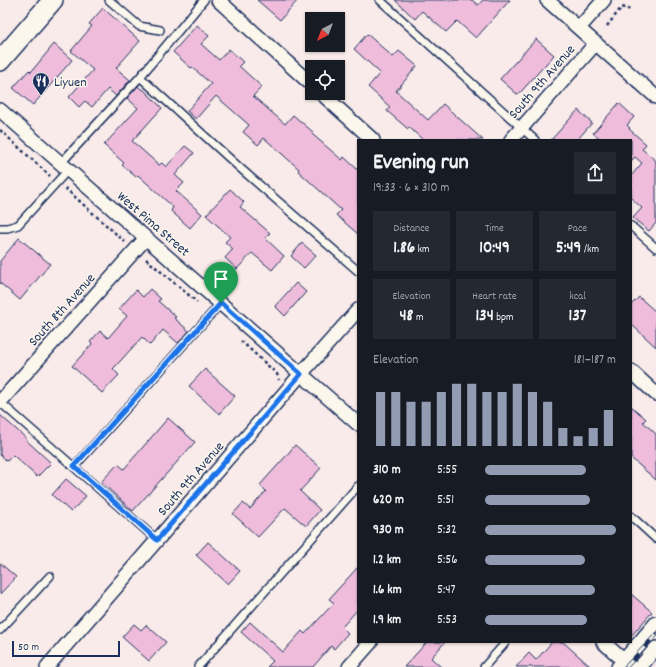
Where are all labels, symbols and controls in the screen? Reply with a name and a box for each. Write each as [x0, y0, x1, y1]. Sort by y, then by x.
north arrow [305, 12, 345, 52]
map controls [305, 12, 345, 100]
street label: South 9th Avenue [505, 41, 580, 124]
button: locate [305, 60, 345, 100]
restaurant icon: Liyuen [31, 71, 51, 96]
place label: Liyuen [54, 73, 87, 93]
text: Evening run [373, 148, 469, 179]
button: share [574, 152, 616, 194]
text: 19:33 · 6 × 310 m [373, 179, 449, 198]
street label: West Pima Street [112, 187, 194, 262]
text: Distance [394, 221, 429, 237]
text: Time [485, 221, 504, 237]
text: Pace [568, 221, 587, 237]
text: 1.86 [393, 237, 415, 261]
text: 10:49 [479, 237, 510, 261]
text: 5:49 [556, 237, 581, 261]
text: km [415, 242, 430, 258]
text: /km [581, 242, 599, 258]
pin [204, 262, 238, 303]
icon: arrive [210, 268, 232, 290]
street label: South 8th Avenue [24, 269, 101, 351]
text: Elevation [392, 289, 431, 305]
text: Heart rate [472, 289, 517, 305]
text: kcal [569, 289, 586, 305]
text: 48 [400, 305, 413, 329]
text: 134 [475, 305, 494, 329]
text: 137 [569, 305, 586, 329]
text: m [413, 310, 423, 326]
text: bpm [494, 310, 514, 326]
text: Elevation [373, 351, 418, 370]
text: 181–187 m [574, 351, 616, 370]
street label: South 9th Avenue [154, 438, 229, 521]
text: 310 m [373, 461, 401, 480]
text: 5:55 [437, 461, 457, 480]
text: 620 m [373, 491, 404, 510]
text: 5:51 [437, 491, 454, 510]
text: 930 m [373, 521, 404, 540]
text: 5:32 [437, 521, 457, 540]
text: 1.2 km [373, 551, 401, 570]
text: 5:56 [437, 551, 458, 570]
text: 1.6 km [373, 581, 402, 600]
text: 5:47 [437, 581, 456, 600]
text: 1.9 km [373, 611, 401, 630]
text: 5:53 [437, 611, 457, 630]
scale bar [12, 639, 120, 658]
text: 50 m [18, 640, 39, 656]

